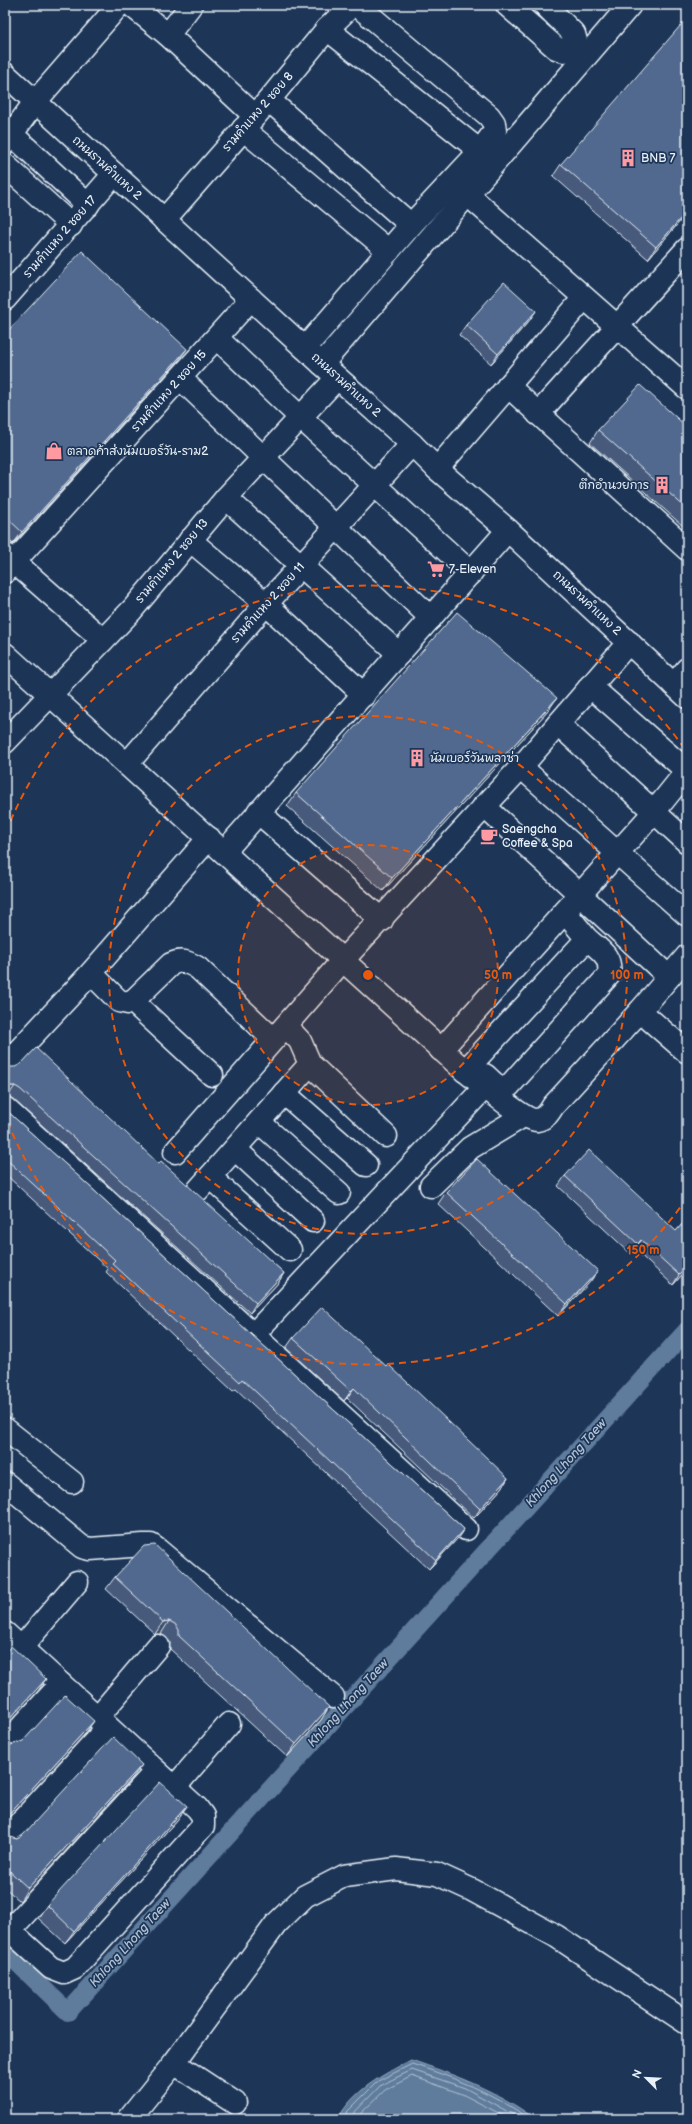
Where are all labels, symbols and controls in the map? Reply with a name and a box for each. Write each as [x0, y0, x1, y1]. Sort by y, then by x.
street label: รามคำแหง 2 ซอย 8 [219, 69, 297, 155]
street label: ถนนรามคำแหง 2 [69, 133, 145, 203]
building icon: BNB 7 [618, 148, 638, 168]
place label: BNB 7 [641, 151, 675, 166]
street label: รามคำแหง 2 ซอย 17 [20, 193, 100, 281]
street label: รามคำแหง 2 ซอย 15 [128, 347, 210, 435]
street label: ถนนรามคำแหง 2 [308, 350, 384, 420]
shop icon: ตลาดค้าส่งนัมเบอร์วัน-ราม2 [44, 441, 64, 461]
place label: ตลาดค้าส่งนัมเบอร์วัน-ราม2 [67, 443, 208, 459]
building icon: ตึกอำนวยการ [652, 475, 672, 495]
place label: ตึกอำนวยการ [579, 478, 649, 493]
street label: รามคำแหง 2 ซอย 13 [132, 516, 212, 606]
supermarket icon: 7-Eleven [426, 559, 446, 579]
street label: รามคำแหง 2 ซอย 11 [228, 560, 308, 646]
place label: 7-Eleven [449, 562, 497, 577]
street label: ถนนรามคำแหง 2 [550, 567, 624, 639]
building icon: นัมเบอร์วันพลาซ่า [407, 748, 427, 768]
place label: นัมเบอร์วันพลาซ่า [430, 750, 519, 766]
place label: Saengcha Coffee & Spa [502, 822, 573, 851]
cafe icon: Saengcha Coffee & Spa [479, 826, 499, 846]
centre of rings [361, 968, 375, 982]
text: 50 m [484, 968, 512, 983]
text: 100 m [610, 968, 644, 983]
text: 150 m [627, 1243, 659, 1258]
water label: Khlong Lhong Taew [522, 1415, 611, 1511]
water label: Khlong Lhong Taew [304, 1655, 393, 1751]
water label: Khlong Lhong Taew [86, 1895, 175, 1991]
north arrow [626, 2058, 666, 2098]
text: N [630, 2068, 645, 2081]

